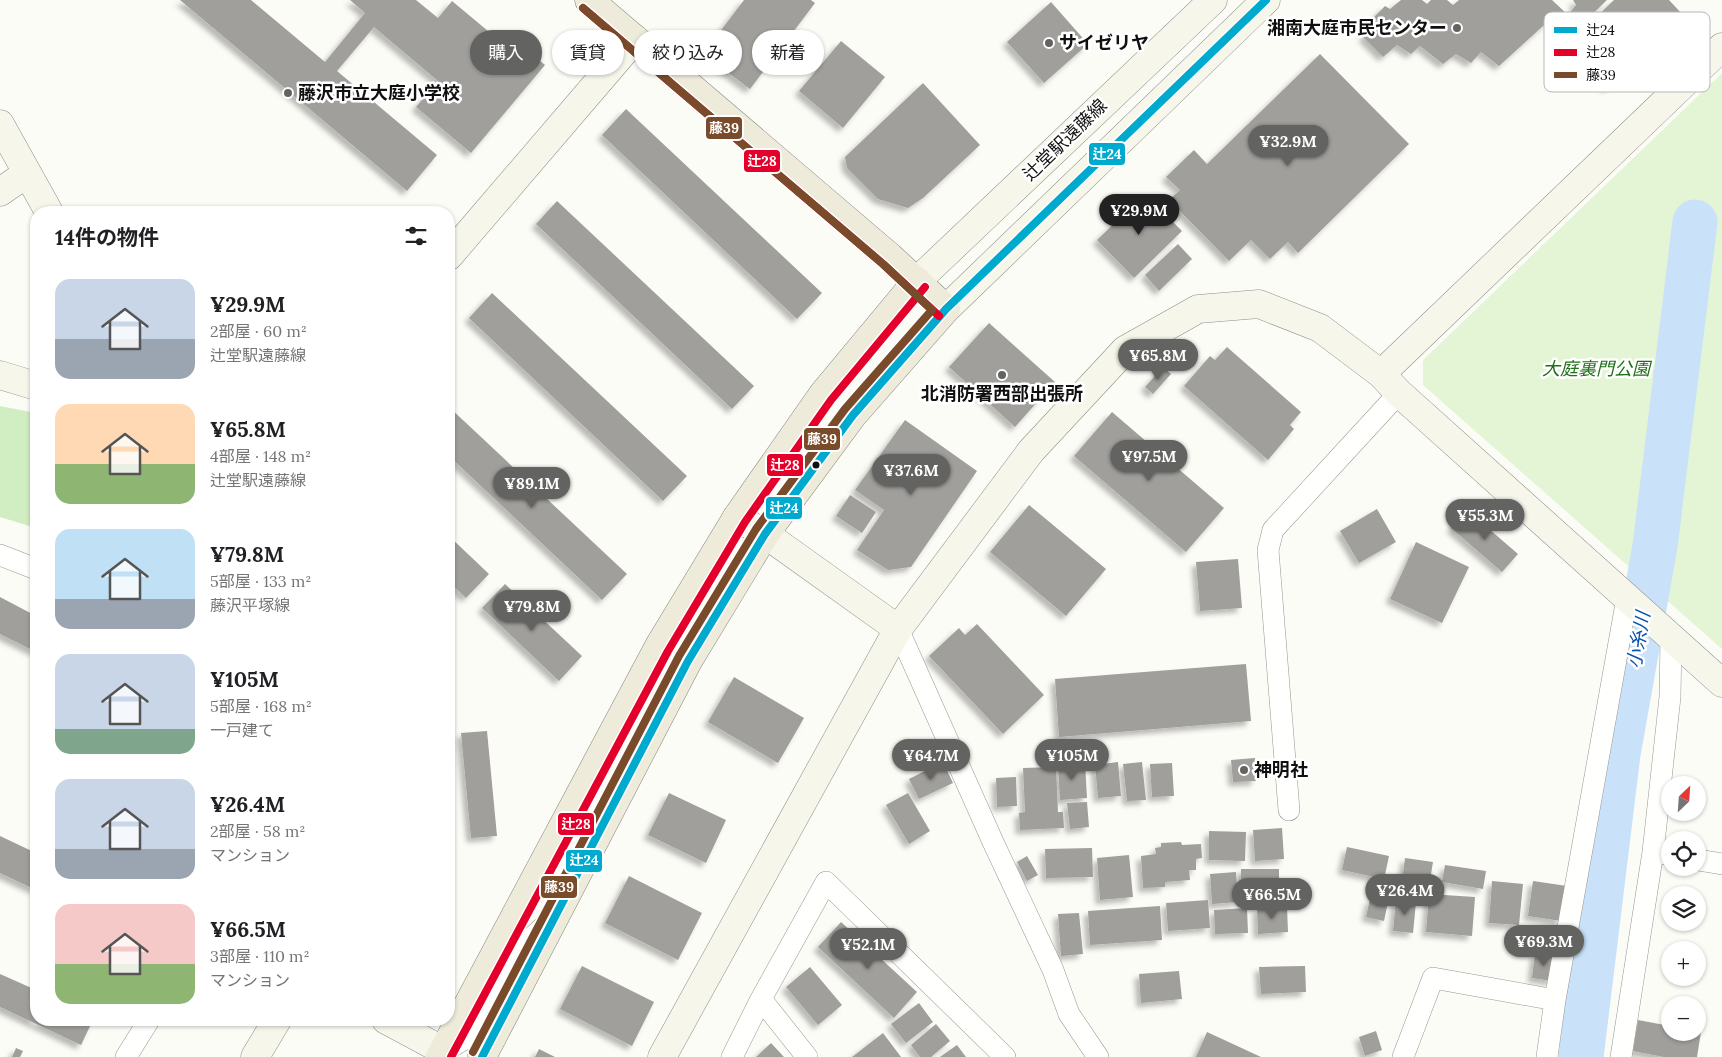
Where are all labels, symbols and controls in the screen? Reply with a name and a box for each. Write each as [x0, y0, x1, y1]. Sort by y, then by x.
legend [1544, 12, 1710, 92]
place label: 湘南大庭市民センター [1267, 16, 1447, 39]
text: 辻24 [1586, 21, 1615, 39]
marker: 湘南大庭市民センター [1451, 22, 1463, 34]
chip: 購入 [470, 30, 542, 75]
chip: 賃貸 [552, 30, 624, 75]
chip: 絞り込み [634, 30, 742, 75]
chip: 新着 [752, 30, 824, 75]
place label: サイゼリヤ [1059, 31, 1149, 54]
marker: サイゼリヤ [1043, 37, 1055, 49]
text: 辻28 [1586, 43, 1616, 61]
text: 藤39 [1586, 66, 1616, 84]
place label: 藤沢市立大庭小学校 [298, 81, 460, 104]
marker: 藤沢市立大庭小学校 [282, 87, 294, 99]
street label: 辻堂駅遠藤線 [1018, 94, 1111, 185]
line badge: 藤39 [705, 116, 743, 140]
text: 藤39 [709, 119, 739, 137]
pin: ¥32.9M [1247, 124, 1329, 167]
text: ¥32.9M [1259, 131, 1317, 151]
line badge: 辻24 [1088, 142, 1126, 166]
text: 辻24 [1092, 145, 1122, 163]
line badge: 辻28 [743, 149, 781, 173]
text: 辻28 [747, 152, 777, 170]
pin: ¥29.9M [1098, 194, 1180, 236]
text: ¥29.9M [1110, 200, 1168, 220]
icon: filters [402, 222, 430, 250]
text: 14件の物件 [55, 224, 159, 251]
text: ¥29.9M [210, 291, 286, 318]
icon: home [95, 299, 155, 359]
text: 2部屋 · 60 m² [210, 321, 307, 341]
pin: ¥65.8M [1117, 338, 1199, 381]
text: 辻堂駅遠藤線 [210, 345, 306, 365]
text: ¥65.8M [1129, 345, 1187, 365]
park label: 大庭裏門公園 [1542, 357, 1653, 380]
marker: 北消防署西部出張所 [996, 369, 1008, 381]
place label: 北消防署西部出張所 [921, 382, 1083, 405]
text: ¥65.8M [210, 416, 286, 443]
icon: home [95, 424, 155, 484]
line badge: 藤39 [803, 427, 841, 451]
text: 藤39 [807, 430, 837, 448]
pin: ¥97.5M [1108, 440, 1190, 482]
text: 4部屋 · 148 m² [210, 446, 311, 466]
text: ¥97.5M [1121, 446, 1177, 466]
line badge: 辻28 [766, 453, 804, 477]
pin: ¥37.6M [870, 454, 952, 496]
text: 辻28 [770, 456, 800, 474]
unlabelled marker [811, 460, 821, 470]
text: ¥37.6M [883, 460, 939, 480]
pin: ¥89.1M [491, 466, 573, 509]
text: 辻堂駅遠藤線 [210, 470, 306, 490]
text: ¥89.1M [504, 473, 560, 493]
line badge: 辻24 [765, 496, 803, 520]
pin: ¥55.3M [1444, 498, 1526, 541]
text: 辻24 [769, 499, 799, 517]
text: ¥55.3M [1456, 505, 1514, 525]
text: ¥79.8M [210, 541, 284, 568]
icon: home [95, 549, 155, 609]
text: 5部屋 · 133 m² [210, 571, 311, 591]
pin: ¥79.8M [491, 590, 573, 632]
text: 藤沢平塚線 [210, 595, 290, 615]
text: ¥79.8M [504, 596, 560, 616]
water label: 小糸川 [1621, 608, 1655, 670]
text: ¥105M [210, 666, 279, 693]
icon: home [95, 674, 155, 734]
text: 5部屋 · 168 m² [210, 696, 312, 716]
text: 一戸建て [210, 720, 274, 740]
pin: ¥64.7M [890, 738, 972, 781]
pin: ¥105M [1037, 738, 1107, 781]
text: ¥64.7M [903, 745, 959, 765]
text: ¥105M [1046, 745, 1098, 765]
place label: 神明社 [1254, 758, 1308, 781]
marker: 神明社 [1238, 764, 1250, 776]
north arrow [1661, 776, 1706, 821]
map controls [1661, 776, 1706, 1041]
text: ¥26.4M [210, 791, 285, 818]
icon: home [95, 799, 155, 859]
line badge: 辻28 [557, 812, 595, 836]
text: 辻28 [561, 815, 591, 833]
text: 2部屋 · 58 m² [210, 821, 305, 841]
button: locate [1661, 831, 1706, 876]
text: マンション [210, 845, 290, 865]
line badge: 辻24 [565, 849, 603, 873]
text: 辻24 [569, 851, 599, 869]
pin: ¥26.4M [1364, 874, 1446, 916]
line badge: 藤39 [540, 875, 578, 899]
text: 藤39 [544, 878, 574, 896]
pin: ¥66.5M [1231, 878, 1313, 920]
text: ¥26.4M [1376, 880, 1434, 900]
text: ¥66.5M [1243, 884, 1301, 904]
button: layers [1661, 886, 1706, 931]
text: ¥66.5M [210, 916, 286, 943]
icon: home [95, 924, 155, 984]
pin: ¥69.3M [1503, 924, 1585, 967]
pin: ¥52.1M [827, 928, 909, 970]
text: ¥69.3M [1515, 931, 1573, 951]
text: ¥52.1M [841, 934, 895, 954]
button: + [1661, 941, 1706, 986]
text: 3部屋 · 110 m² [210, 946, 310, 966]
text: マンション [210, 970, 290, 990]
button: − [1661, 996, 1706, 1041]

